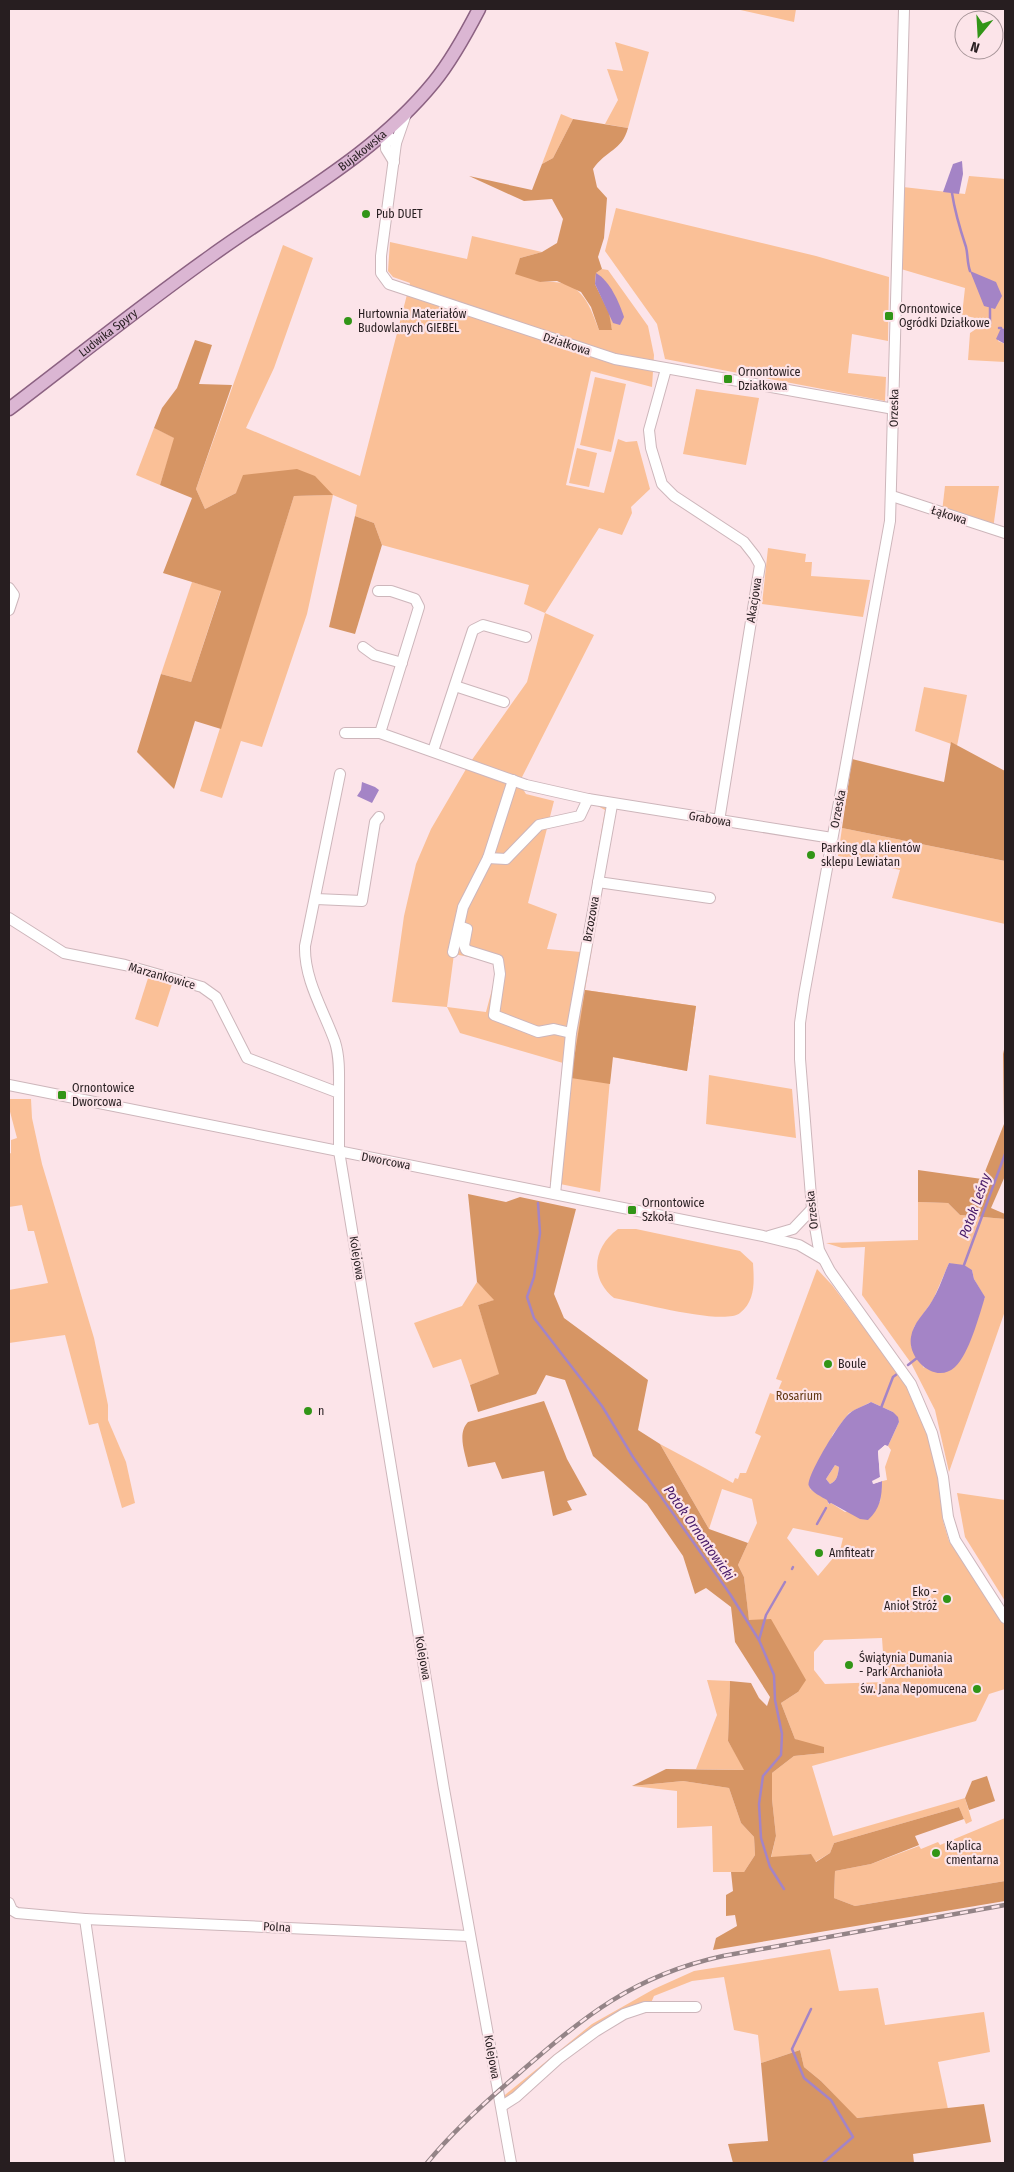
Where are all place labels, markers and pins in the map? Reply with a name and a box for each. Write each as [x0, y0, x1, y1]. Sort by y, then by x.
place label: Pub DUET [376, 207, 423, 221]
marker: Pub DUET [360, 208, 372, 220]
place label: Ornontowice Ogródki Działkowe [899, 302, 990, 330]
place label: Hurtownia Materiałów Budowlanych GIEBEL [358, 307, 466, 335]
marker: Ornontowice Ogródki Działkowe [883, 310, 895, 322]
marker: Hurtownia Materiałów Budowlanych GIEBEL [342, 315, 354, 327]
place label: Ornontowice Działkowa [738, 365, 801, 393]
marker: Ornontowice Działkowa [722, 373, 734, 385]
place label: Parking dla klientów sklepu Lewiatan [821, 841, 920, 869]
marker: Parking dla klientów sklepu Lewiatan [805, 849, 817, 861]
place label: Ornontowice Dworcowa [72, 1081, 135, 1109]
marker: Ornontowice Dworcowa [56, 1089, 68, 1101]
place label: Ornontowice Szkoła [642, 1196, 705, 1224]
marker: Ornontowice Szkoła [626, 1204, 638, 1216]
place label: Boule [838, 1357, 866, 1371]
marker: Boule [822, 1358, 834, 1370]
place label: n [318, 1404, 324, 1418]
marker: n [302, 1405, 314, 1417]
place label: Amfiteatr [829, 1546, 875, 1560]
marker: Amfiteatr [813, 1547, 825, 1559]
place label: Eko - Anioł Stróż [884, 1585, 937, 1613]
marker: Eko - Anioł Stróż [941, 1593, 953, 1605]
place label: Świątynia Dumania - Park Archanioła [859, 1650, 953, 1679]
marker: Świątynia Dumania - Park Archanioła [843, 1659, 855, 1671]
place label: św. Jana Nepomucena [860, 1682, 967, 1696]
marker: św. Jana Nepomucena [971, 1683, 983, 1695]
place label: Kaplica cmentarna [946, 1839, 999, 1867]
marker: Kaplica cmentarna [930, 1847, 942, 1859]

